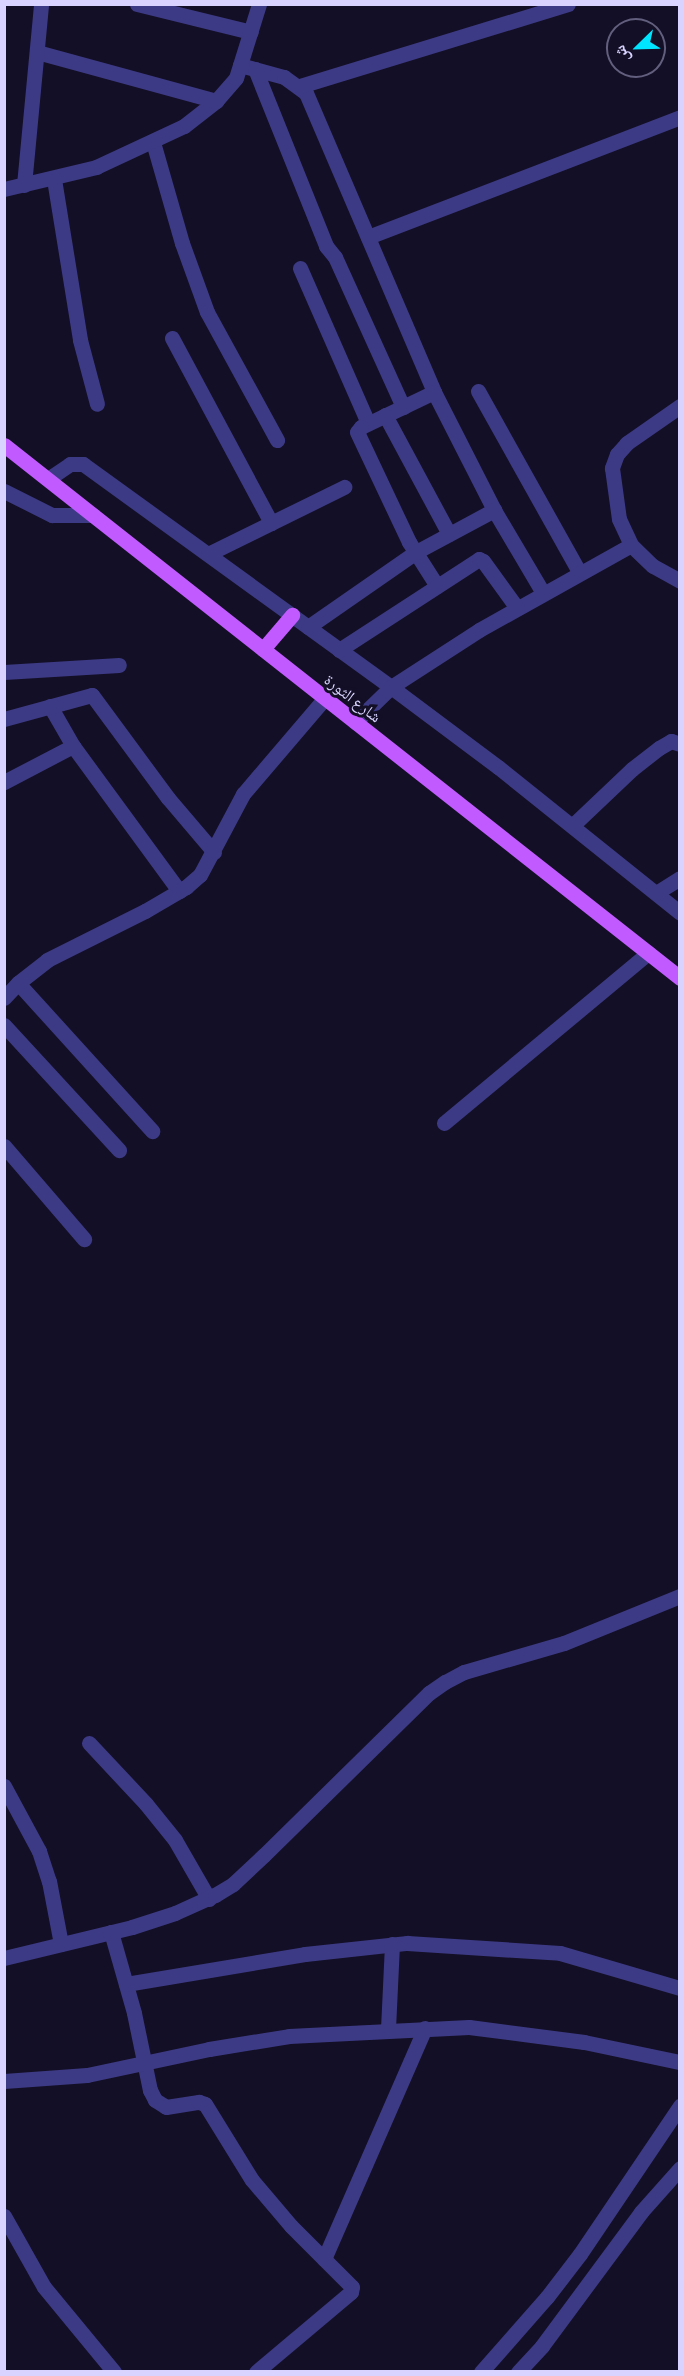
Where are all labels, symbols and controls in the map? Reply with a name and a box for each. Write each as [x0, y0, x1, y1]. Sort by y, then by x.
north arrow [606, 18, 666, 78]
text: ش [609, 43, 633, 66]
street label: شارع الثورة [321, 670, 385, 726]

